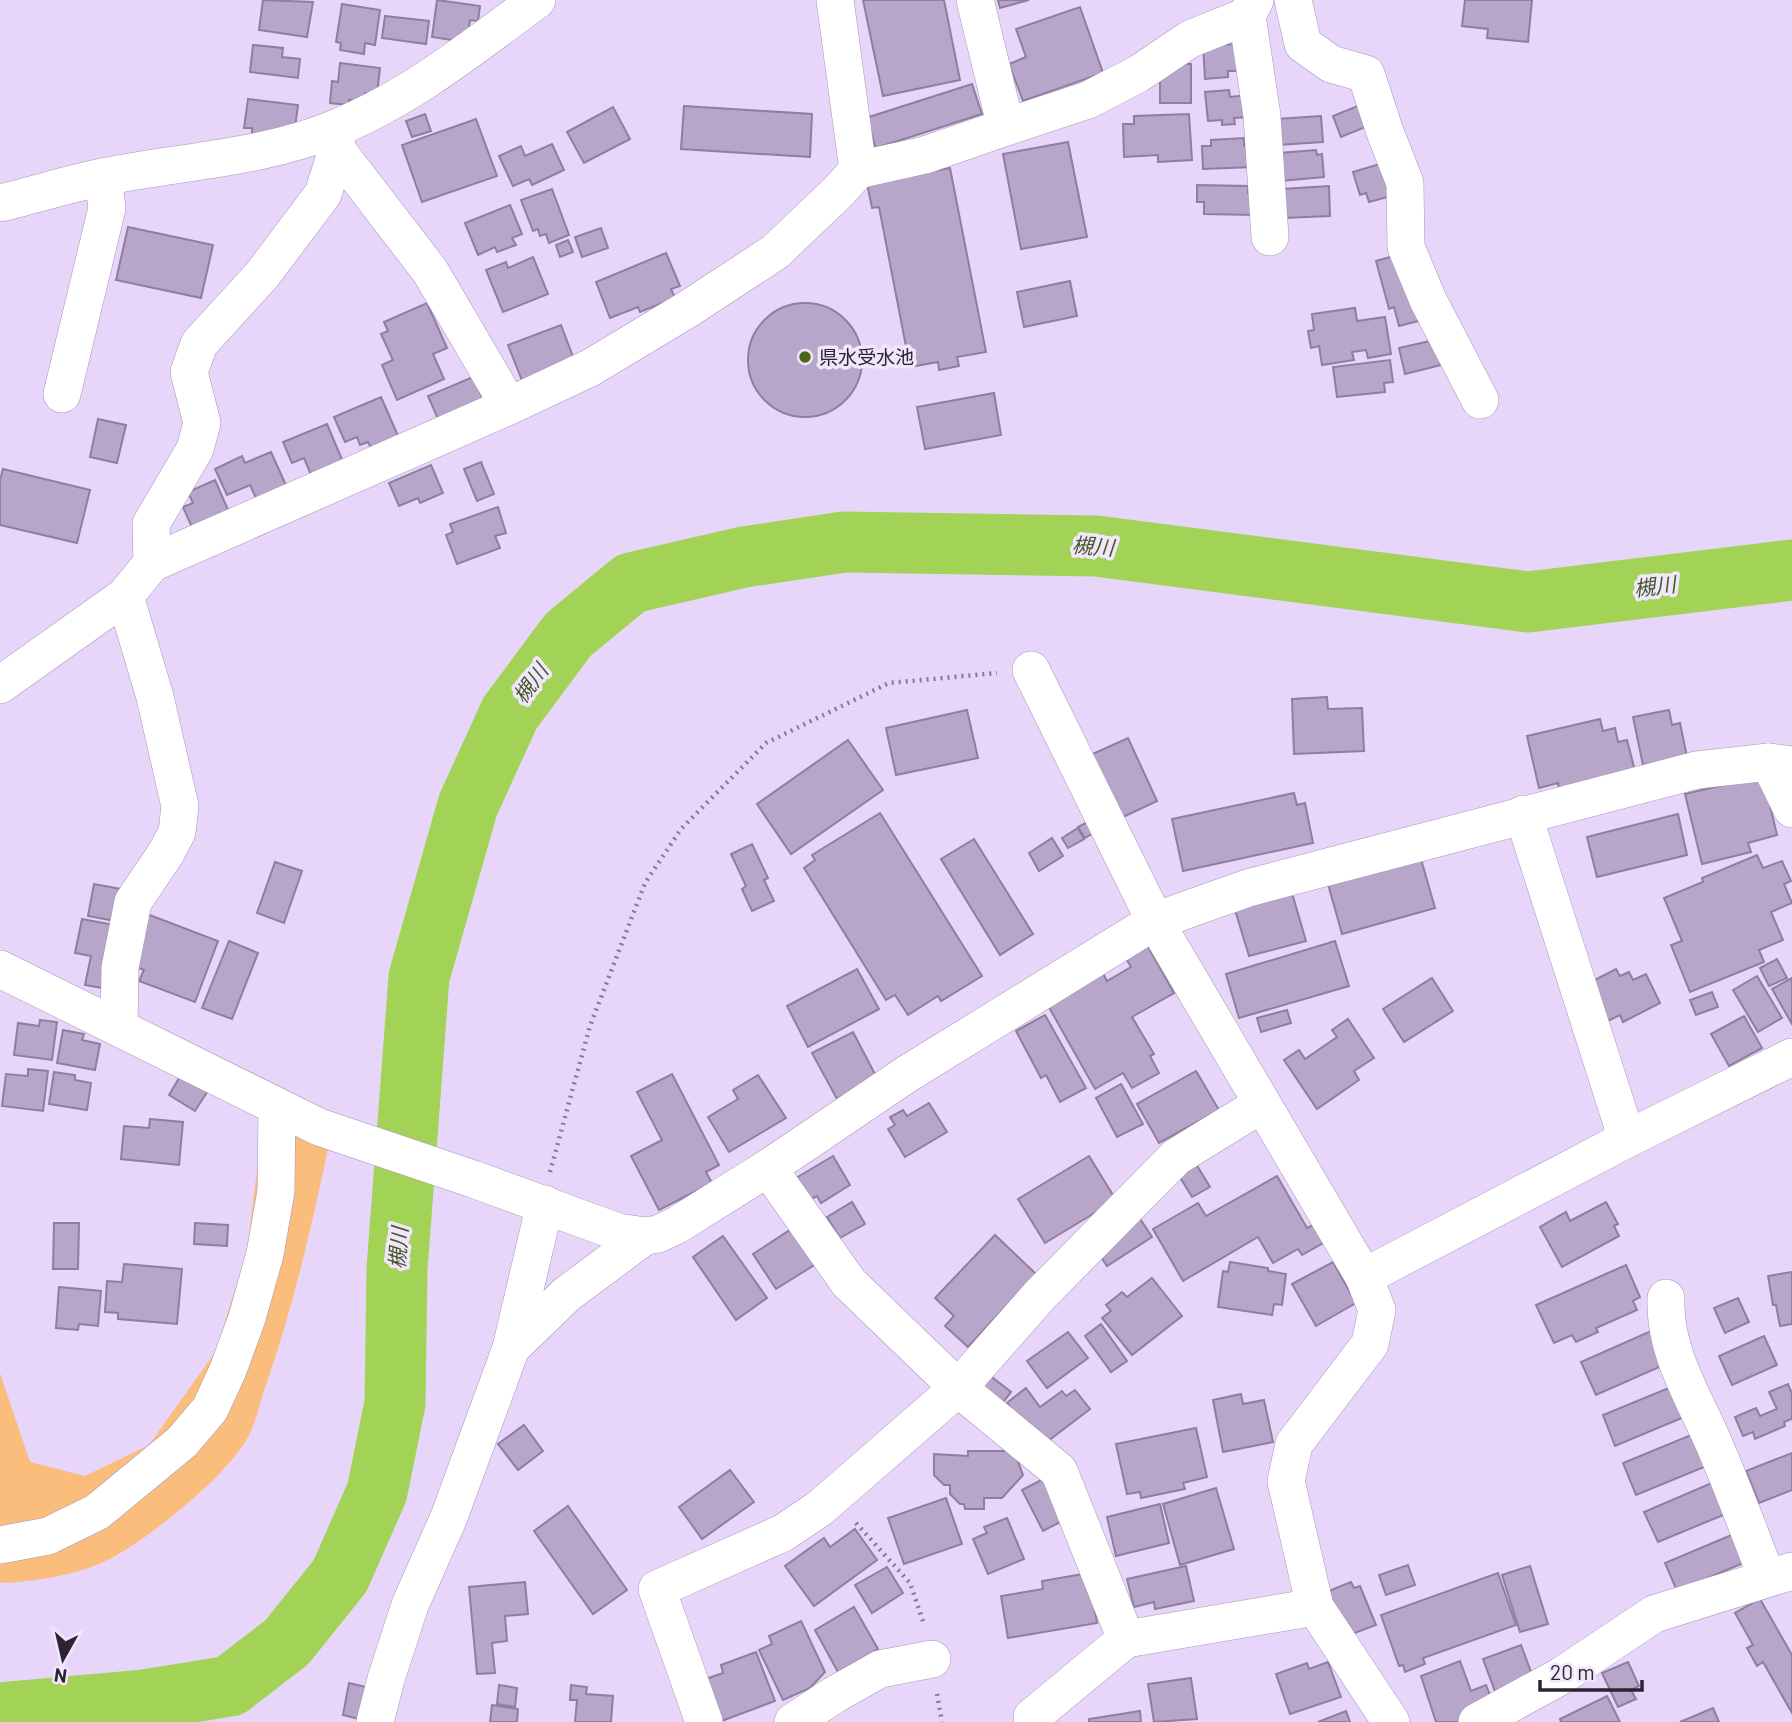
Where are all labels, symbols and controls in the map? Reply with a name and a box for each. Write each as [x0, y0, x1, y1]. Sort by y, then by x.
place label: 県水受水池 [819, 345, 914, 368]
marker: 県水受水池 [797, 349, 813, 365]
water label: 槻川 [1071, 532, 1117, 560]
water label: 槻川 [1632, 570, 1679, 600]
water label: 槻川 [507, 657, 553, 707]
water label: 槻川 [384, 1224, 412, 1270]
north arrow [28, 1624, 98, 1694]
scale bar [1540, 1648, 1642, 1692]
text: 20 m [1550, 1659, 1595, 1684]
text: N [53, 1664, 68, 1689]

